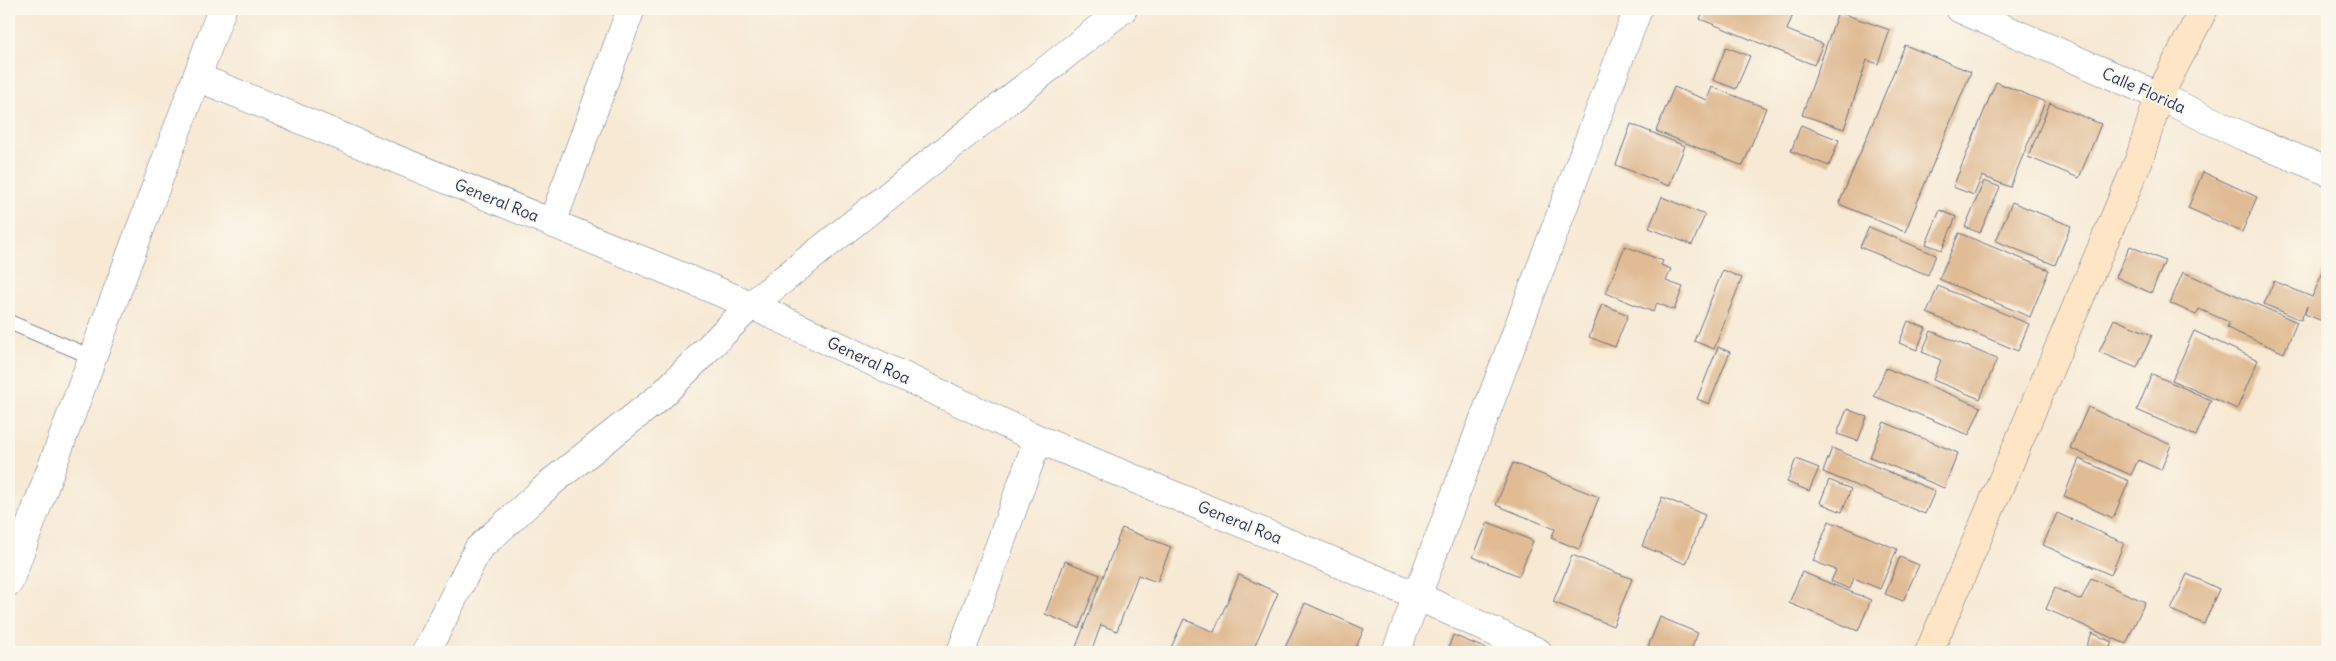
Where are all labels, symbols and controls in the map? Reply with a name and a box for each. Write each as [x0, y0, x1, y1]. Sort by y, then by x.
street label: Calle Florida [2099, 63, 2189, 117]
street label: General Roa [452, 174, 542, 226]
street label: General Roa [824, 332, 914, 388]
street label: General Roa [1195, 496, 1285, 548]

